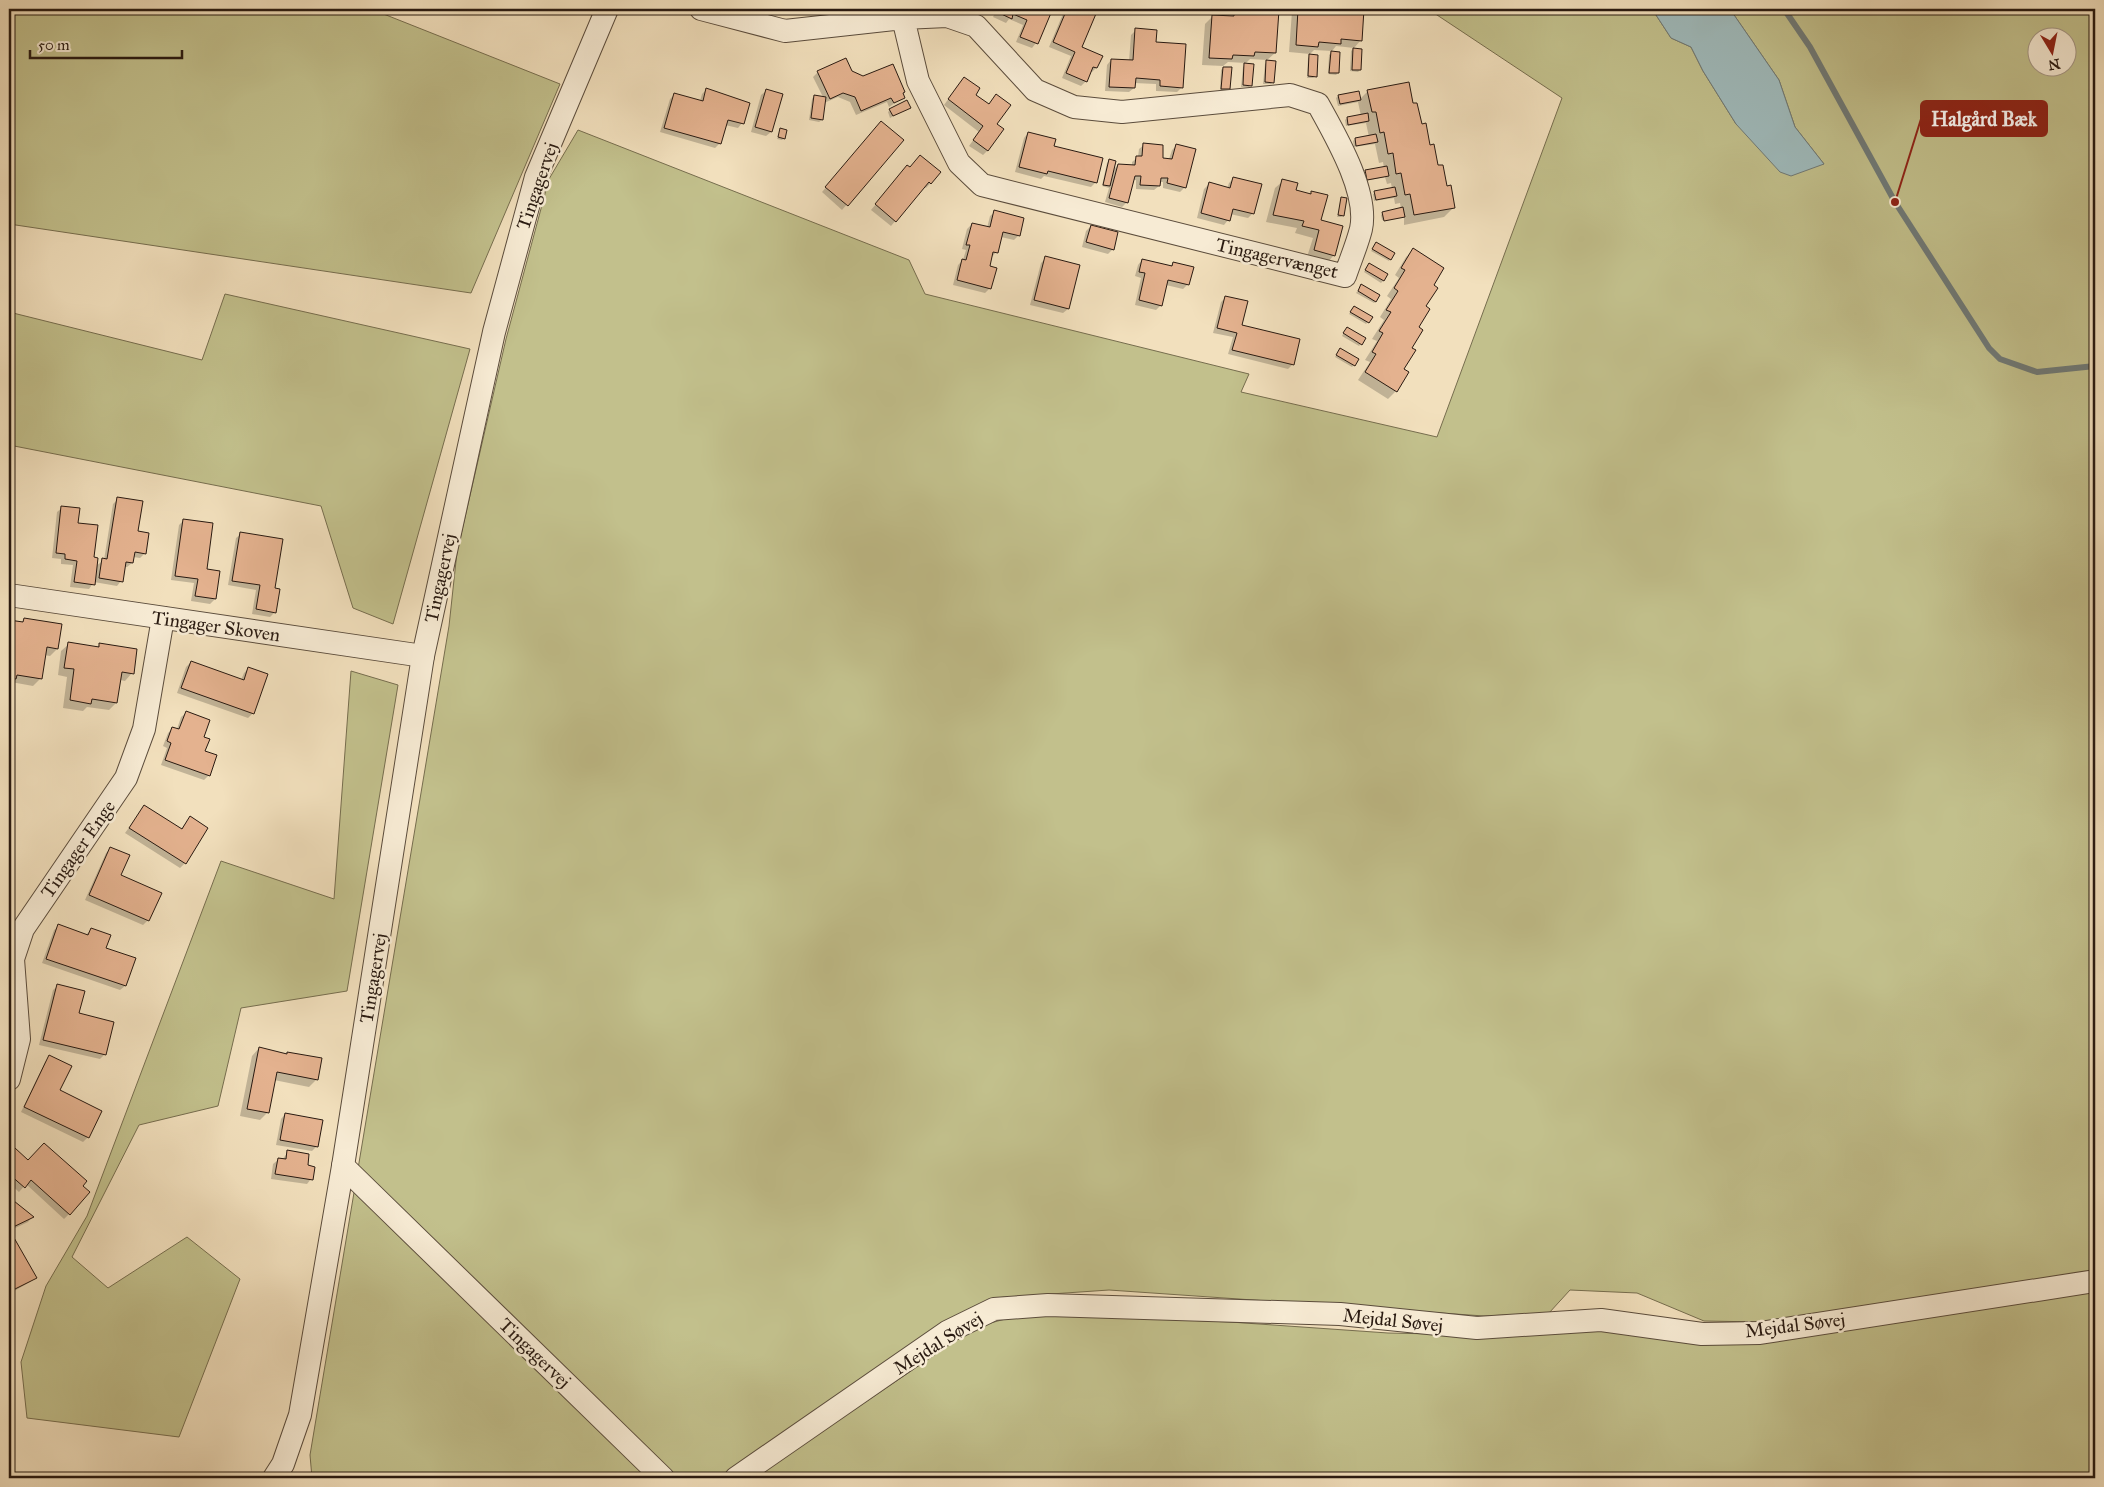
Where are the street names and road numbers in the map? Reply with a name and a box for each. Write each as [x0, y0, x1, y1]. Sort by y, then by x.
street label: Tingagervej [511, 139, 564, 233]
street label: Tingagervænget [1213, 233, 1341, 284]
street label: Tingagervej [419, 531, 462, 625]
street label: Tingager Skoven [150, 606, 282, 647]
street label: Tingager Enge [36, 796, 121, 903]
street label: Tingagervej [355, 931, 392, 1025]
street label: Mejdal Søvej [1342, 1303, 1444, 1337]
street label: Mejdal Søvej [889, 1307, 987, 1379]
street label: Mejdal Søvej [1744, 1307, 1846, 1343]
street label: Tingagervej [494, 1313, 576, 1394]

